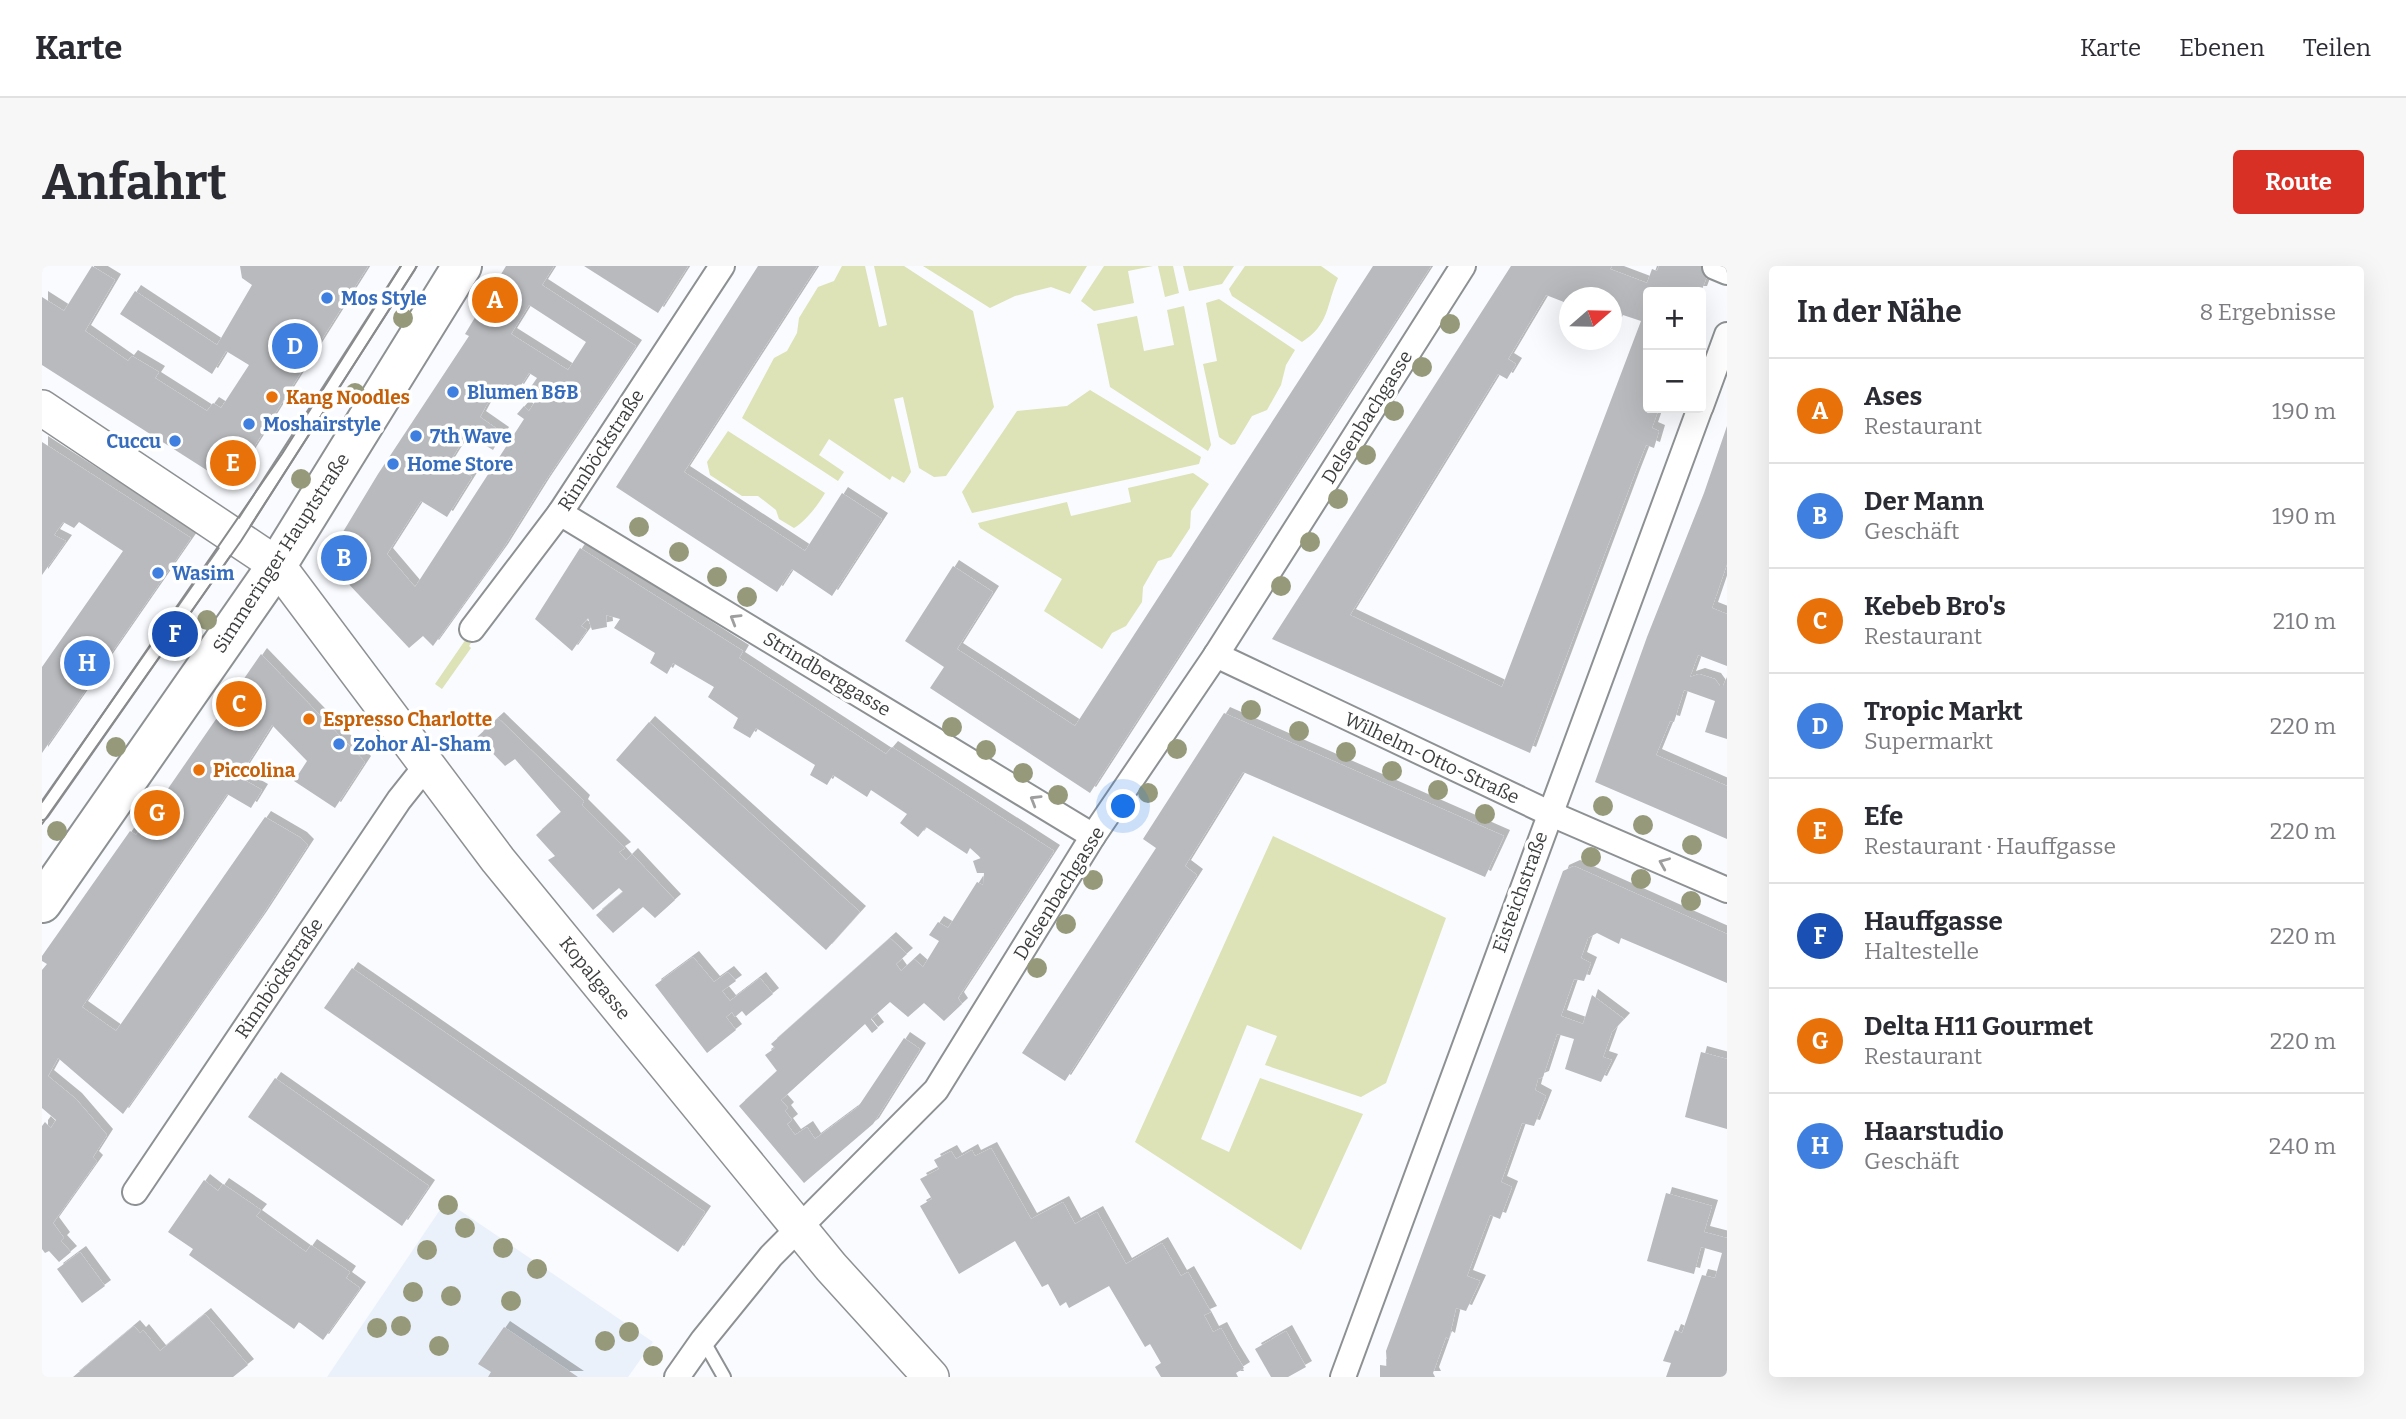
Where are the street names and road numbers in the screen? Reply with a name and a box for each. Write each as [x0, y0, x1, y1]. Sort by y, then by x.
street label: Delsenbachgasse [1317, 346, 1417, 488]
street label: Rinnböckstraße [553, 385, 649, 515]
street label: Simmeringer Hauptstraße [208, 449, 354, 657]
street label: Strindberggasse [759, 627, 895, 721]
street label: Wilhelm-Otto-Straße [1341, 707, 1523, 809]
street label: Delsenbachgasse [1009, 822, 1109, 964]
street label: Eisteichstraße [1487, 828, 1553, 956]
street label: Rinnböckstraße [230, 913, 328, 1043]
street label: Kopalgasse [555, 932, 635, 1024]

